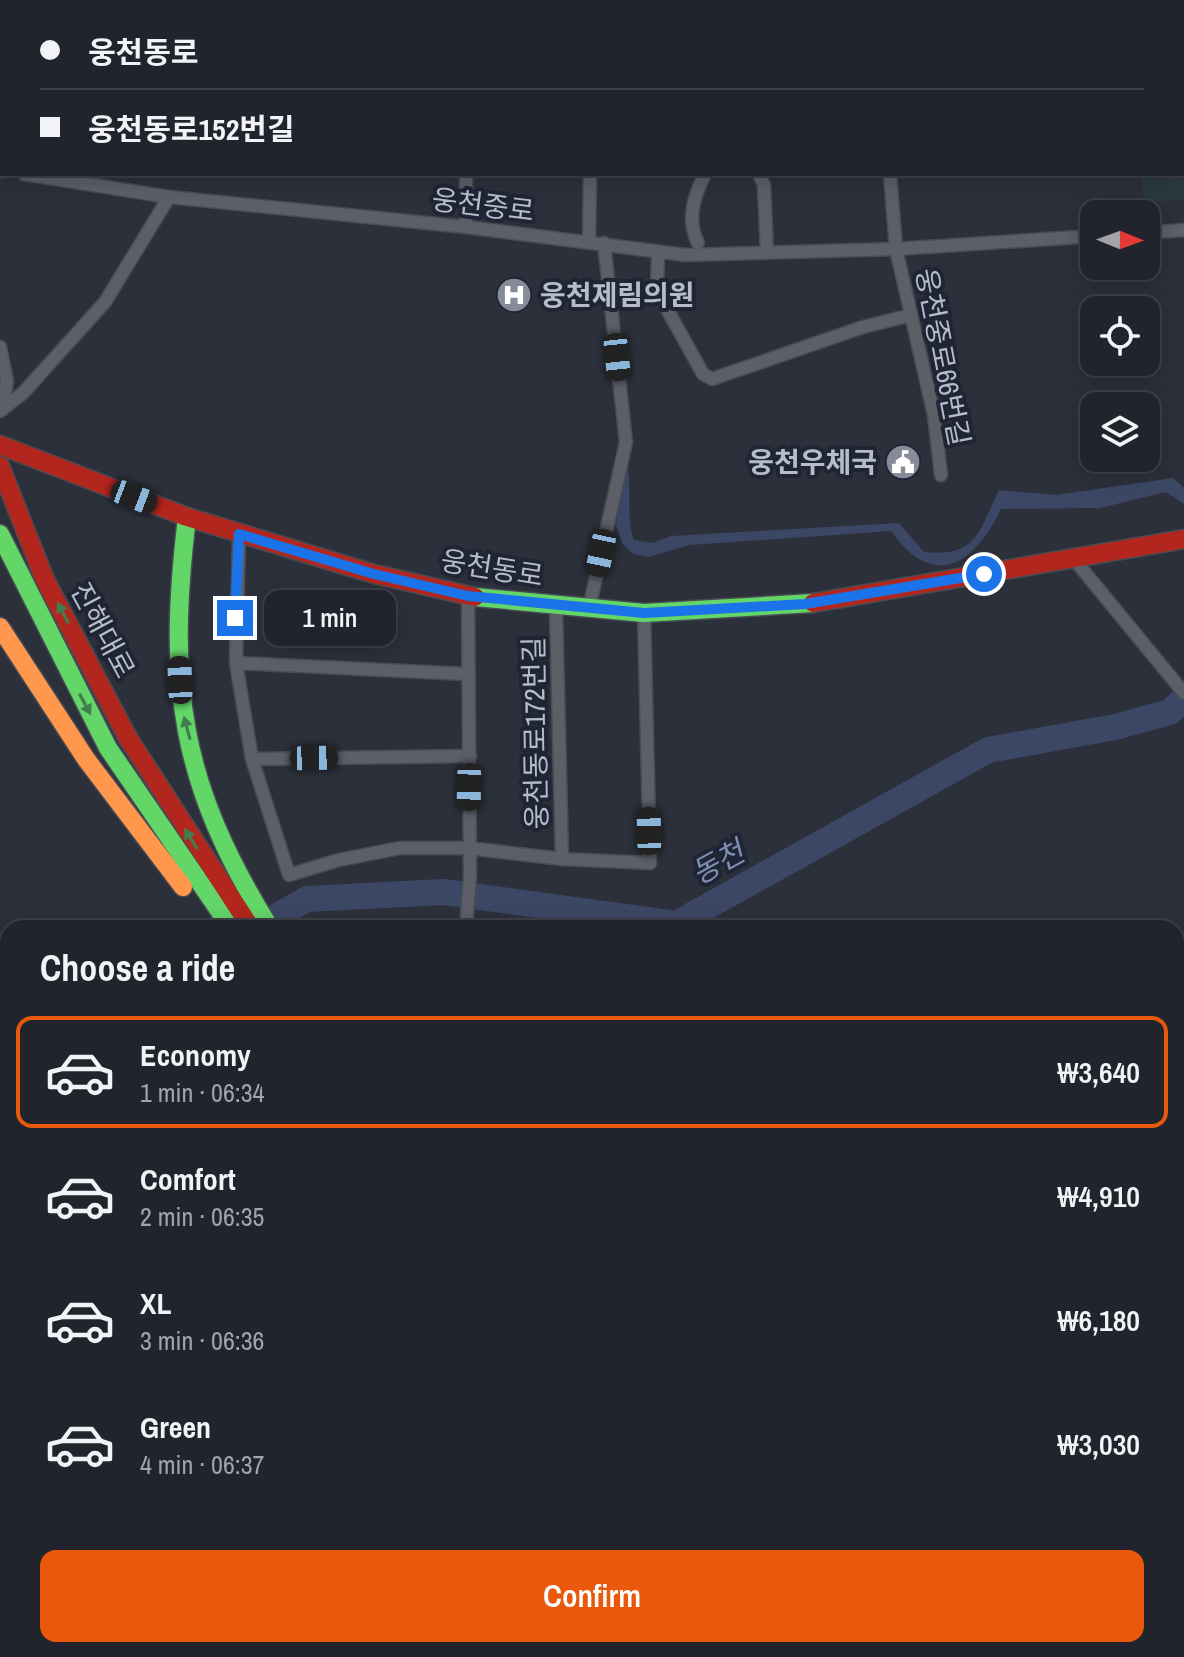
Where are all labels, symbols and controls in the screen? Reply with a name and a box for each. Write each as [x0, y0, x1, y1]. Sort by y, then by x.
text: 웅천동로 [88, 32, 198, 72]
text: 웅천동로152번길 [88, 109, 295, 149]
street label: 웅천중로 [430, 180, 536, 230]
north arrow [1080, 200, 1160, 280]
map controls [1080, 200, 1160, 472]
street label: 웅천중로66번길 [907, 265, 979, 449]
hospital icon: 웅천제림의원 [495, 276, 533, 314]
place label: 웅천제림의원 [540, 276, 695, 314]
button: locate [1080, 296, 1160, 376]
car [603, 332, 631, 382]
button: layers [1080, 392, 1160, 472]
place label: 웅천우체국 [748, 443, 877, 481]
public building icon: 웅천우체국 [884, 443, 922, 481]
car [107, 477, 161, 517]
car [584, 527, 618, 579]
street label: 웅천동로 [438, 541, 546, 595]
route start [966, 556, 1002, 592]
street label: 진해대로 [62, 576, 144, 684]
callout: 1 min [263, 590, 395, 646]
route end [217, 600, 253, 636]
text: 1 min [303, 600, 357, 635]
one-way arrow [56, 601, 69, 624]
street label: 웅천동로172번길 [514, 636, 556, 830]
car [167, 656, 193, 704]
one-way arrow [78, 693, 92, 715]
one-way arrow [180, 716, 193, 740]
car [290, 746, 338, 770]
car [457, 763, 481, 811]
car [637, 807, 661, 855]
one-way arrow [184, 828, 199, 849]
water label: 동천 [684, 830, 754, 893]
text: Choose a ride [40, 944, 235, 992]
text: Economy [140, 1035, 251, 1075]
icon: car [44, 1036, 116, 1108]
text: ₩3,640 [1057, 1052, 1140, 1092]
text: 1 min · 06:34 [140, 1075, 264, 1110]
text: Comfort [140, 1159, 236, 1199]
icon: car [44, 1160, 116, 1232]
text: ₩4,910 [1057, 1176, 1140, 1216]
text: 2 min · 06:35 [140, 1199, 264, 1234]
text: XL [140, 1283, 171, 1323]
icon: car [44, 1284, 116, 1356]
text: ₩6,180 [1057, 1300, 1140, 1340]
text: 3 min · 06:36 [140, 1323, 264, 1358]
text: Green [140, 1407, 211, 1447]
icon: car [44, 1408, 116, 1480]
text: ₩3,030 [1057, 1424, 1140, 1464]
text: 4 min · 06:37 [140, 1447, 264, 1482]
button: Confirm [40, 1550, 1144, 1642]

